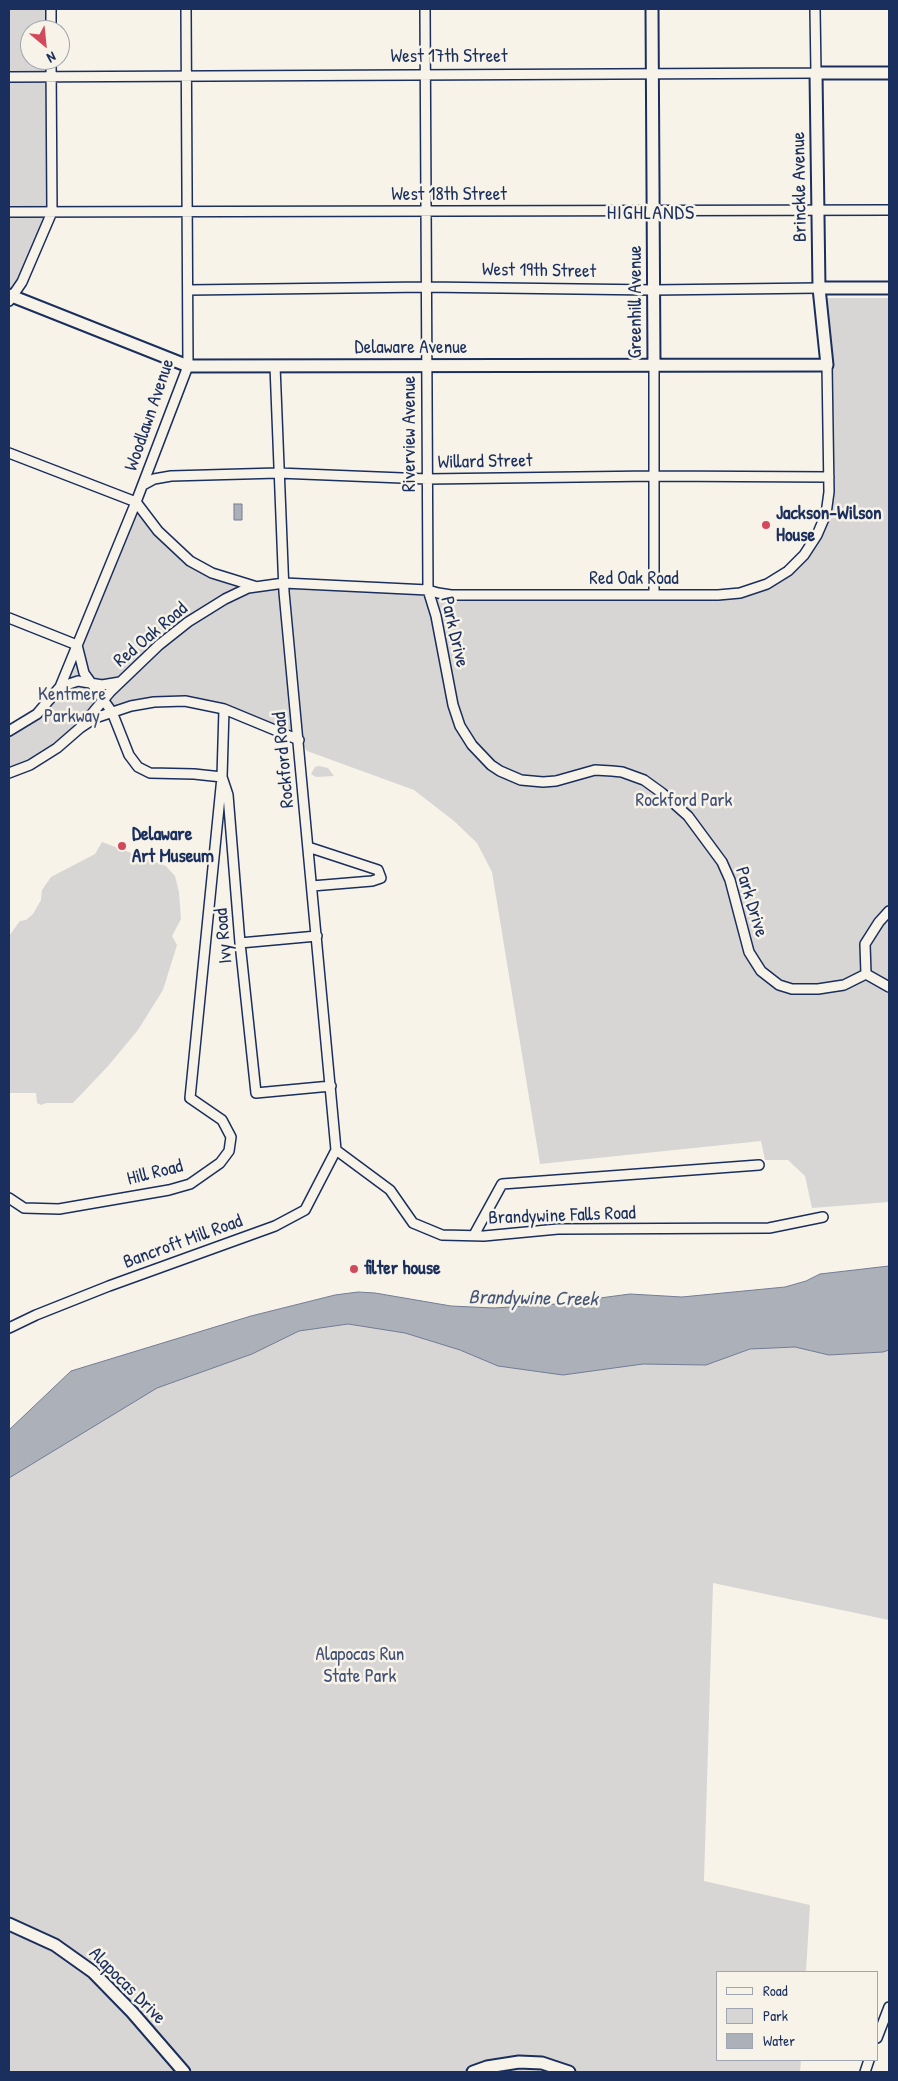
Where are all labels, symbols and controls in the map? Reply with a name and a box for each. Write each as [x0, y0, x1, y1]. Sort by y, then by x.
north arrow [20, 20, 70, 70]
street label: West 17th Street [391, 46, 507, 68]
text: N [44, 48, 60, 68]
street label: Brinckle Avenue [788, 132, 812, 242]
street label: West 18th Street [391, 184, 507, 206]
district label: HIGHLANDS [606, 202, 696, 226]
street label: Greenhill Avenue [625, 245, 647, 359]
street label: West 19th Street [482, 259, 596, 283]
street label: Delaware Avenue [355, 337, 467, 359]
street label: Woodlawn Avenue [120, 356, 180, 474]
street label: Riverview Avenue [399, 376, 421, 492]
street label: Willard Street [437, 450, 533, 474]
place label: Jackson-Wilson House [776, 503, 882, 547]
marker: Jackson-Wilson House [760, 519, 772, 531]
street label: Red Oak Road [589, 568, 679, 590]
street label: Park Drive [435, 594, 473, 670]
street label: Red Oak Road [109, 598, 193, 672]
park label: Kentmere Parkway [38, 684, 106, 728]
street label: Rockford Road [268, 711, 300, 809]
park label: Rockford Park [636, 790, 732, 812]
place label: Delaware Art Museum [132, 824, 214, 868]
marker: Delaware Art Museum [116, 840, 128, 852]
street label: Park Drive [730, 864, 772, 940]
street label: Ivy Road [210, 907, 238, 965]
street label: Hill Road [125, 1155, 185, 1191]
street label: Brandywine Falls Road [488, 1202, 636, 1230]
street label: Bancroft Mill Road [120, 1210, 246, 1274]
place label: filter house [364, 1258, 441, 1280]
marker: filter house [348, 1263, 360, 1275]
water label: Brandywine Creek [468, 1286, 598, 1312]
park label: Alapocas Run State Park [316, 1644, 404, 1688]
street label: Alapocas Drive [84, 1943, 170, 2029]
legend [716, 1971, 878, 2061]
text: Road [763, 1980, 788, 2001]
text: Park [763, 2005, 788, 2026]
text: Water [763, 2030, 795, 2051]

